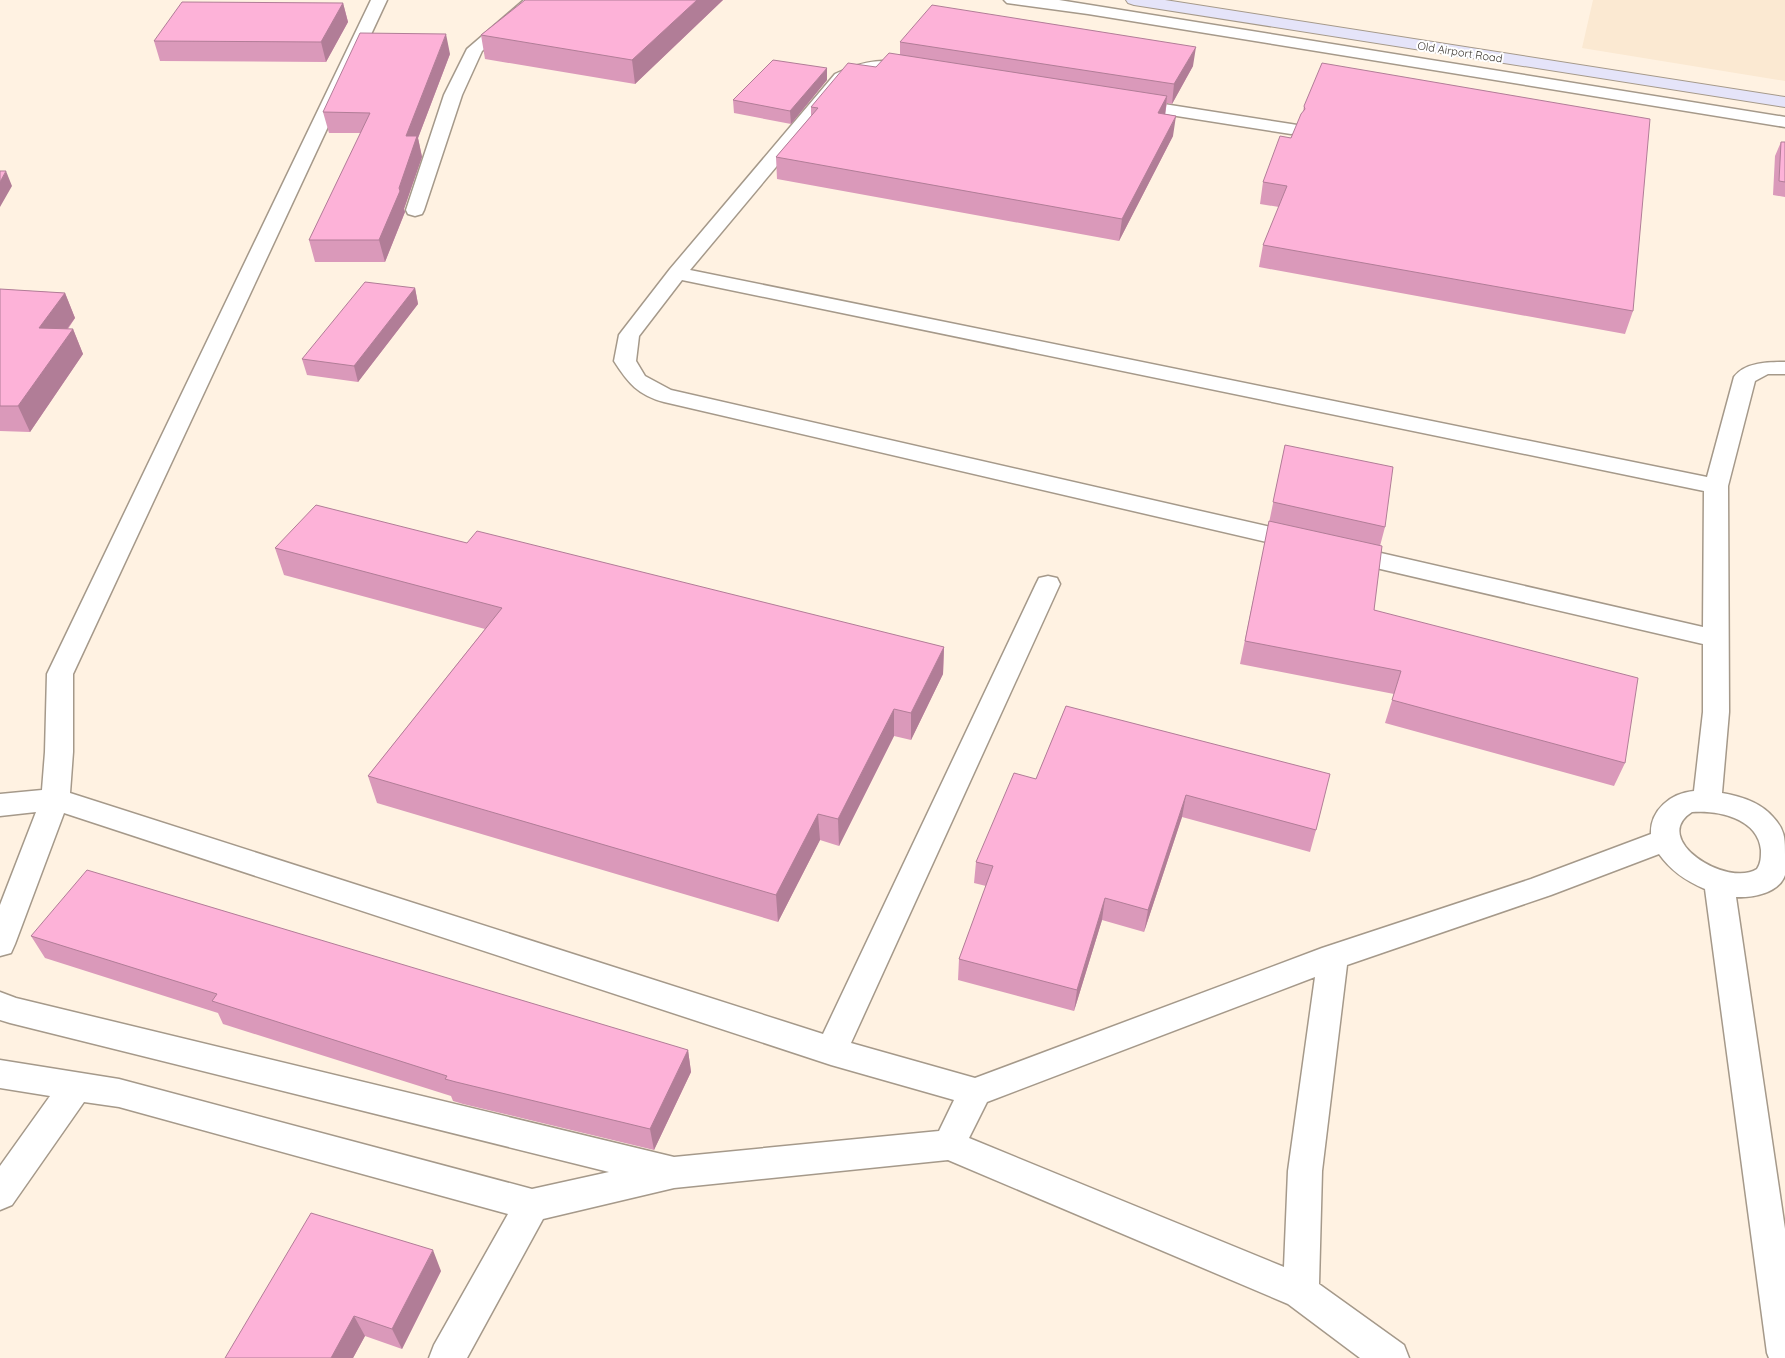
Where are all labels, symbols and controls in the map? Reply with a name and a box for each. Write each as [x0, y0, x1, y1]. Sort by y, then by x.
street label: Old Airport Road [1417, 38, 1503, 66]

